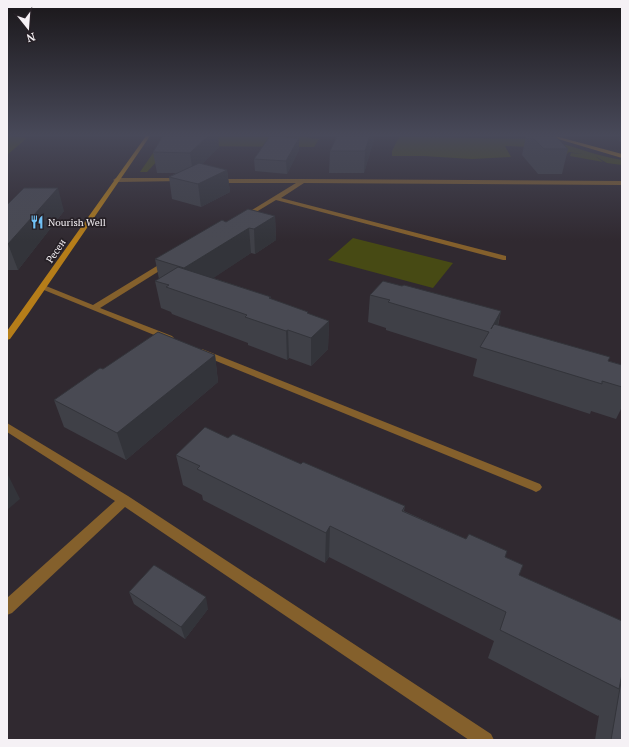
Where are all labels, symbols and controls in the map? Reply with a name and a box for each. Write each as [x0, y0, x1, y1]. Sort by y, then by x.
north arrow [8, 8, 48, 48]
text: N [24, 30, 37, 46]
restaurant icon: Nourish Well [29, 214, 45, 230]
place label: Nourish Well [48, 216, 106, 229]
street label: Ресен [43, 236, 69, 266]

